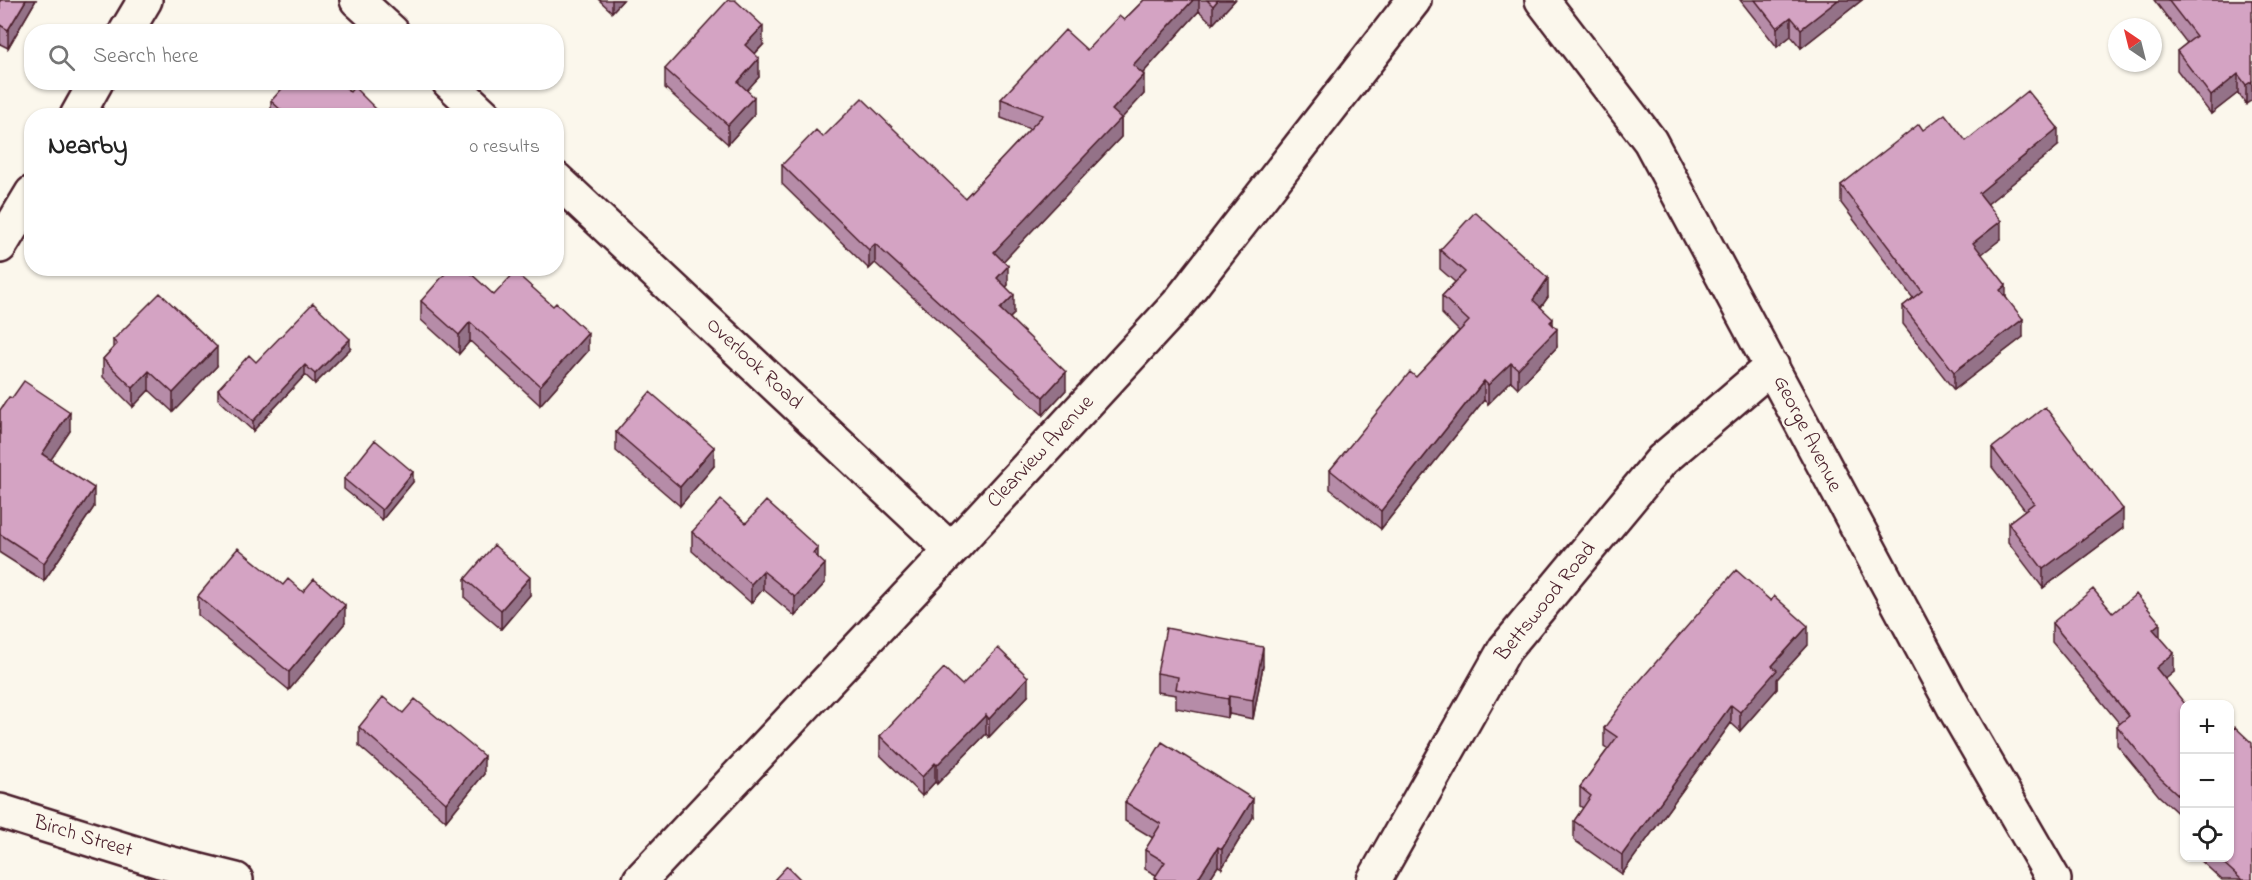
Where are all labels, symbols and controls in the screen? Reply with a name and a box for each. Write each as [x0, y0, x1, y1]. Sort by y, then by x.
north arrow [2108, 18, 2162, 72]
search box [24, 24, 564, 90]
icon: search [45, 41, 78, 74]
text: Search here [93, 41, 198, 73]
text: Nearby [48, 128, 127, 166]
text: 0 results [469, 133, 540, 162]
street label: Overlook Road [699, 311, 809, 417]
street label: George Avenue [1763, 371, 1849, 499]
street label: Clearview Avenue [980, 388, 1102, 515]
street label: Bettswood Road [1488, 535, 1604, 669]
map controls [2180, 700, 2234, 862]
button: + [2180, 700, 2234, 754]
button: − [2180, 754, 2234, 808]
street label: Birch Street [29, 807, 136, 866]
button: locate [2180, 808, 2234, 862]

